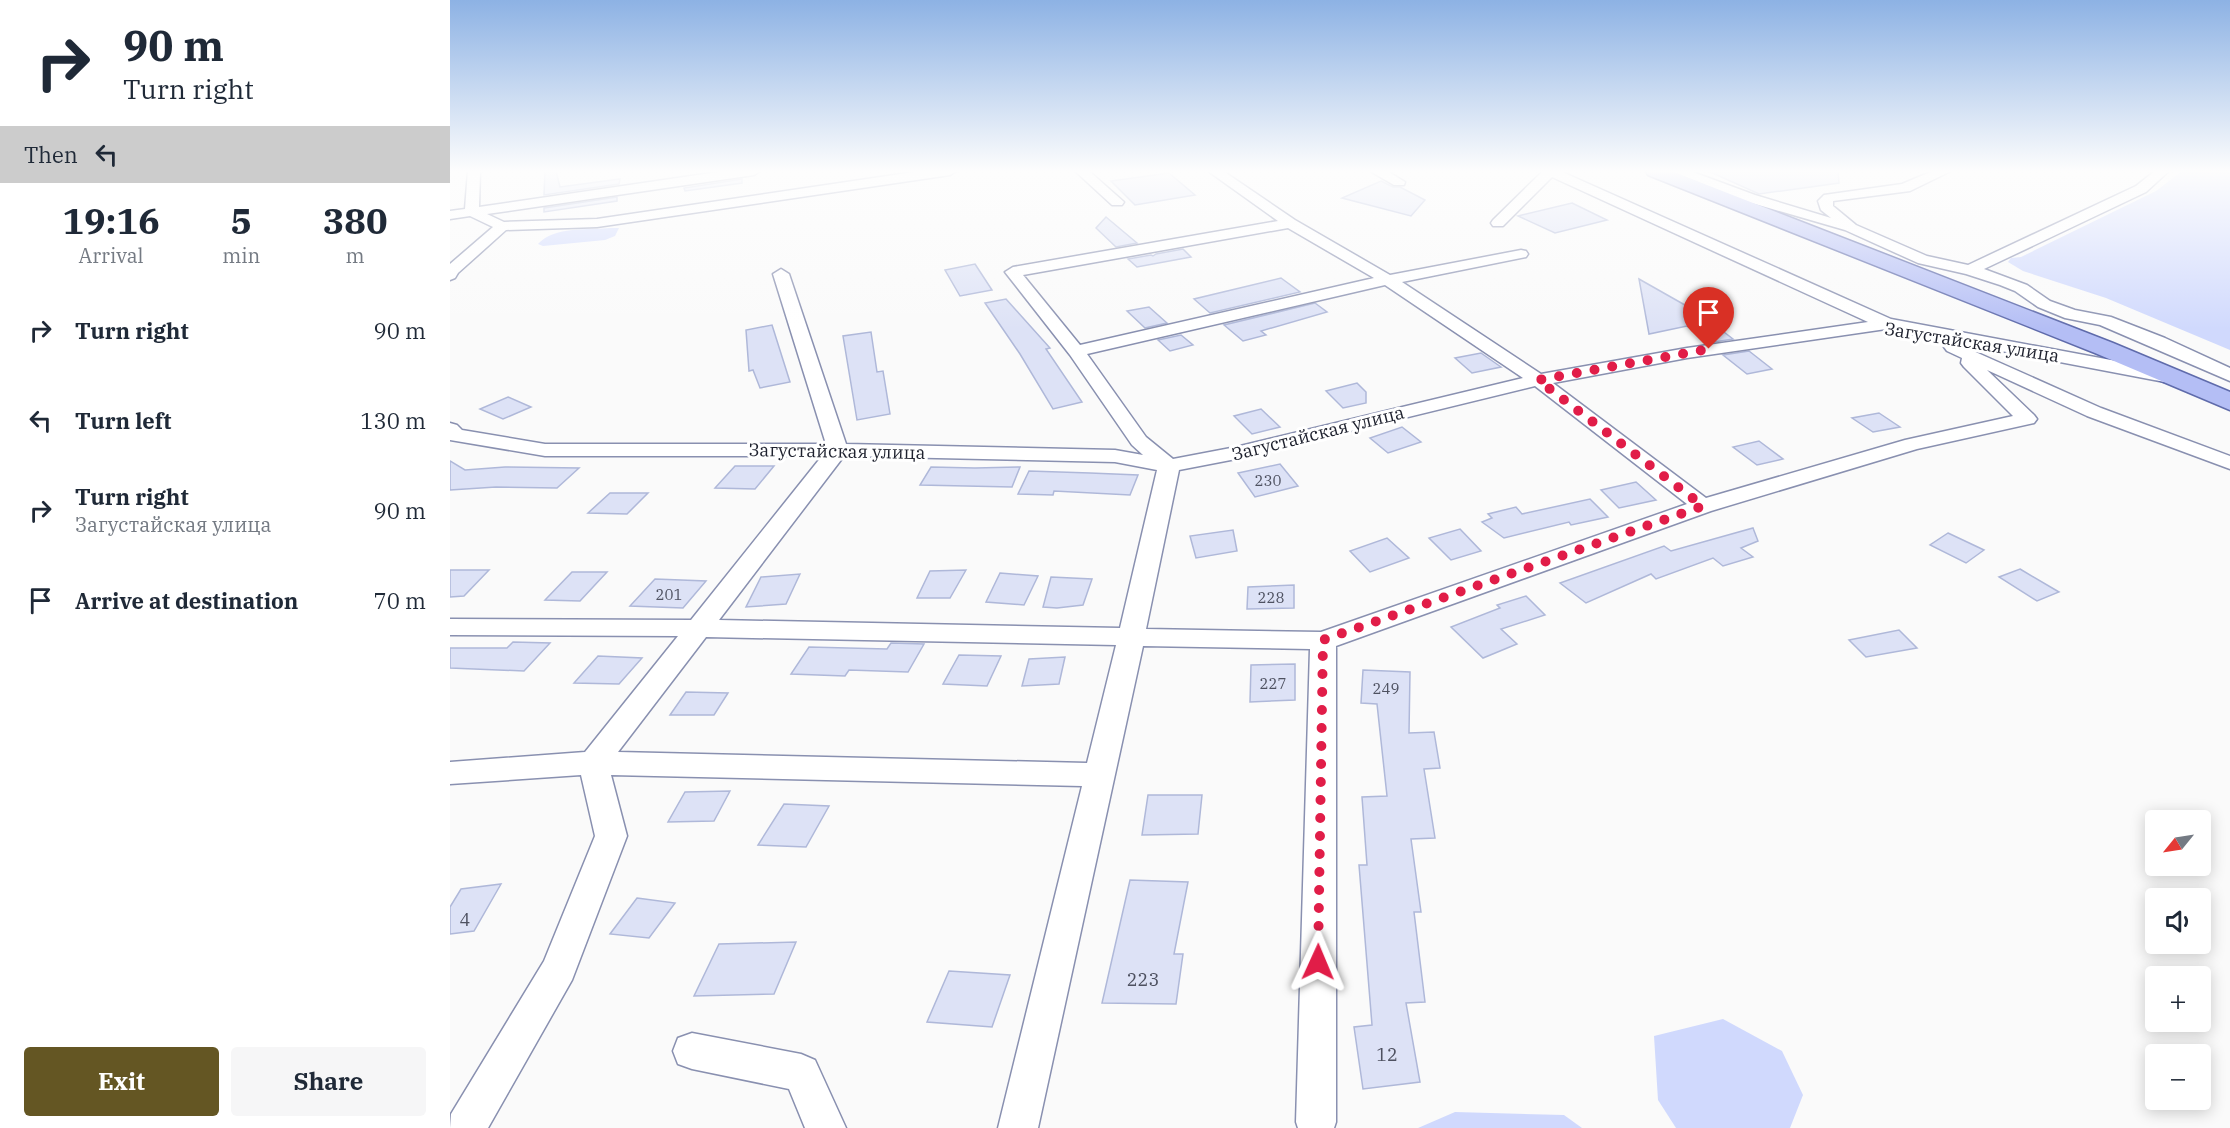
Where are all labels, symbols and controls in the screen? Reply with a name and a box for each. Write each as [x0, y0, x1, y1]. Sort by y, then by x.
text: 90 m [123, 18, 224, 73]
icon: right [24, 24, 102, 102]
text: Turn right [123, 71, 254, 106]
icon: left [90, 138, 123, 171]
text: Then [24, 140, 78, 169]
text: 19:16 [62, 197, 160, 244]
text: 5 [230, 197, 252, 244]
text: 380 [323, 197, 388, 244]
text: Arrival [79, 242, 144, 269]
text: min [222, 242, 260, 269]
text: m [346, 242, 365, 269]
pin [1683, 287, 1734, 349]
icon: arrive [1692, 296, 1725, 329]
icon: right [24, 314, 57, 347]
text: Turn right [75, 316, 189, 345]
text: 90 m [374, 316, 426, 345]
street label: Загустайская улица [1883, 317, 2061, 367]
street label: Загустайская улица [1229, 400, 1407, 466]
icon: left [24, 404, 57, 437]
text: Turn left [75, 406, 171, 435]
text: 130 m [360, 406, 426, 435]
street label: Загустайская улица [748, 438, 926, 464]
house number: 230 [1254, 471, 1282, 490]
text: Turn right [75, 482, 189, 511]
icon: right [24, 494, 57, 527]
text: 90 m [374, 496, 426, 525]
text: Загустайская улица [75, 511, 272, 538]
icon: arrive [24, 584, 57, 617]
house number: 201 [655, 585, 683, 604]
text: Arrive at destination [75, 586, 298, 615]
text: 70 m [374, 586, 426, 615]
house number: 228 [1257, 588, 1285, 607]
house number: 227 [1259, 674, 1287, 693]
house number: 249 [1372, 679, 1400, 698]
north arrow [2145, 810, 2211, 876]
map controls [2145, 810, 2211, 1110]
button: sound [2145, 888, 2211, 954]
house number: 4 [460, 908, 470, 931]
position arrow [1286, 930, 1350, 994]
button: + [2145, 966, 2211, 1032]
house number: 223 [1127, 968, 1159, 991]
house number: 12 [1376, 1043, 1398, 1066]
button: − [2145, 1044, 2211, 1110]
button: Exit [24, 1047, 219, 1116]
button: Share [231, 1047, 426, 1116]

